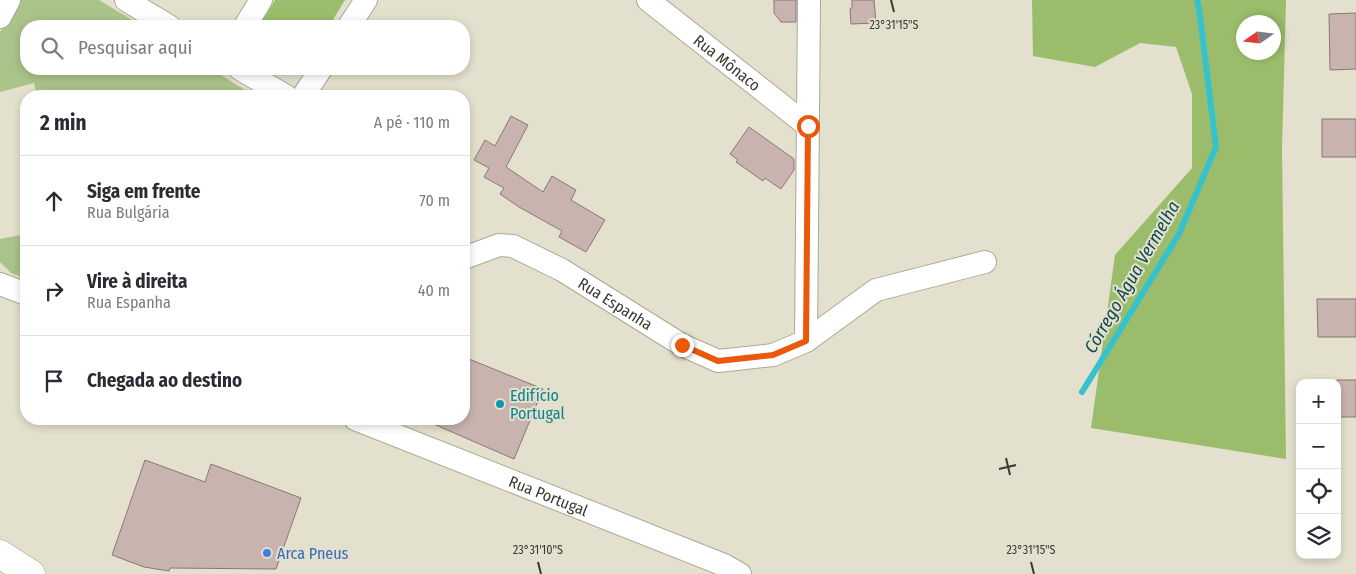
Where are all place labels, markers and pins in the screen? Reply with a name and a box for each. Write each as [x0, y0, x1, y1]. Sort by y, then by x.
place label: Edifício Portugal [510, 386, 565, 423]
marker: Edifício Portugal [494, 398, 506, 410]
place label: Arca Pneus [277, 544, 349, 563]
marker: Arca Pneus [261, 547, 273, 559]

